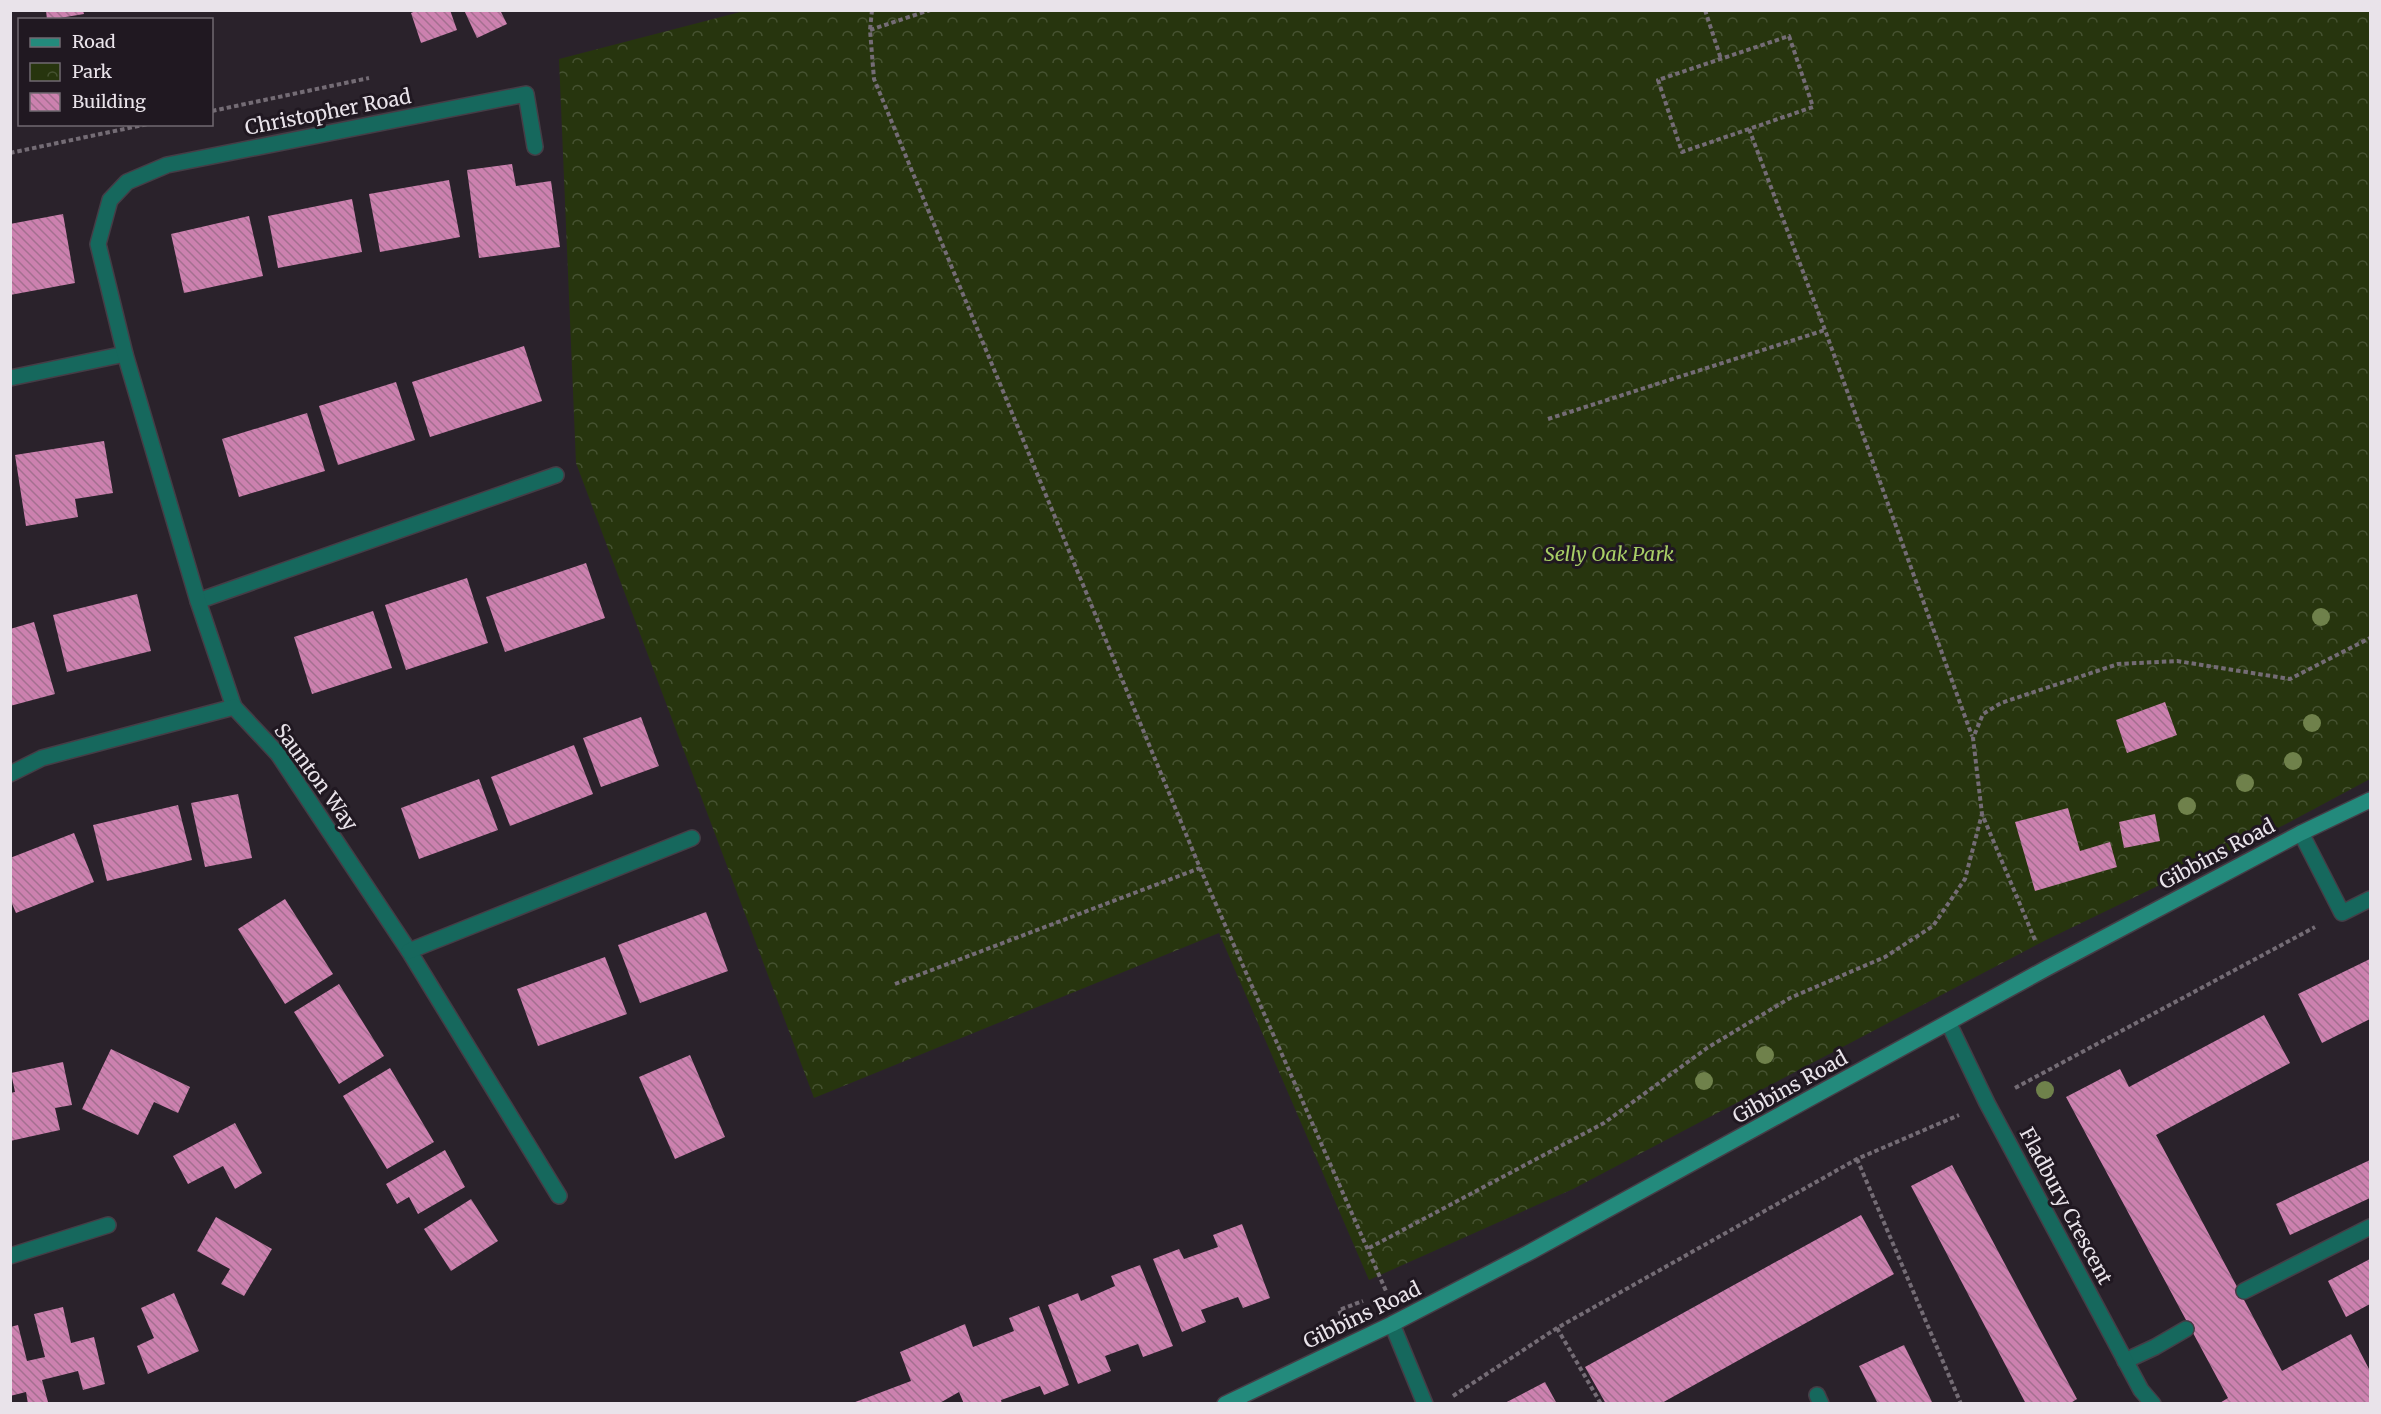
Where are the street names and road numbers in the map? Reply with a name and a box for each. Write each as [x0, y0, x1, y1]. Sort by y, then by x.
street label: Christopher Road [243, 83, 413, 140]
street label: Saunton Way [269, 718, 364, 835]
street label: Gibbins Road [2155, 813, 2279, 894]
street label: Gibbins Road [1728, 1045, 1851, 1128]
street label: Fladbury Crescent [2014, 1123, 2118, 1289]
street label: Gibbins Road [1299, 1275, 1424, 1354]

